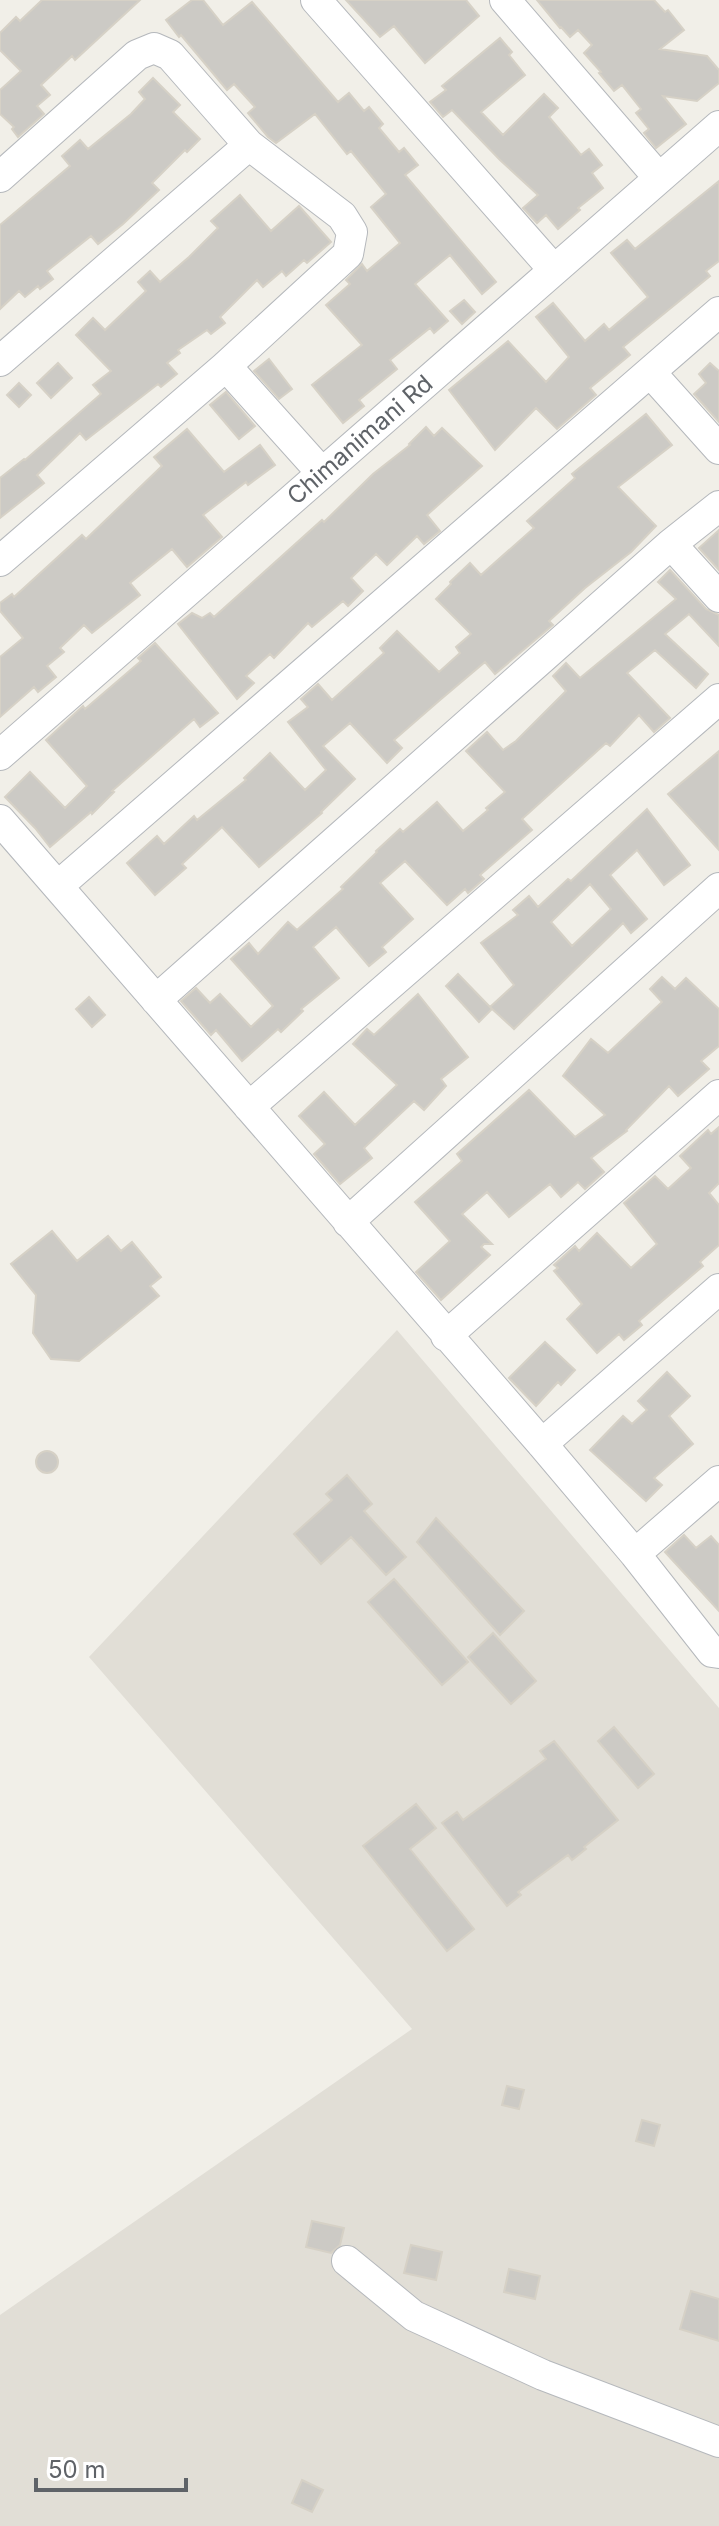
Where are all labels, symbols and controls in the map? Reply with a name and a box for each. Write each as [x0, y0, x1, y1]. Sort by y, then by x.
street label: Chimanimani Rd [281, 369, 438, 511]
scale bar [36, 2442, 186, 2492]
text: 50 m [48, 2455, 106, 2484]

